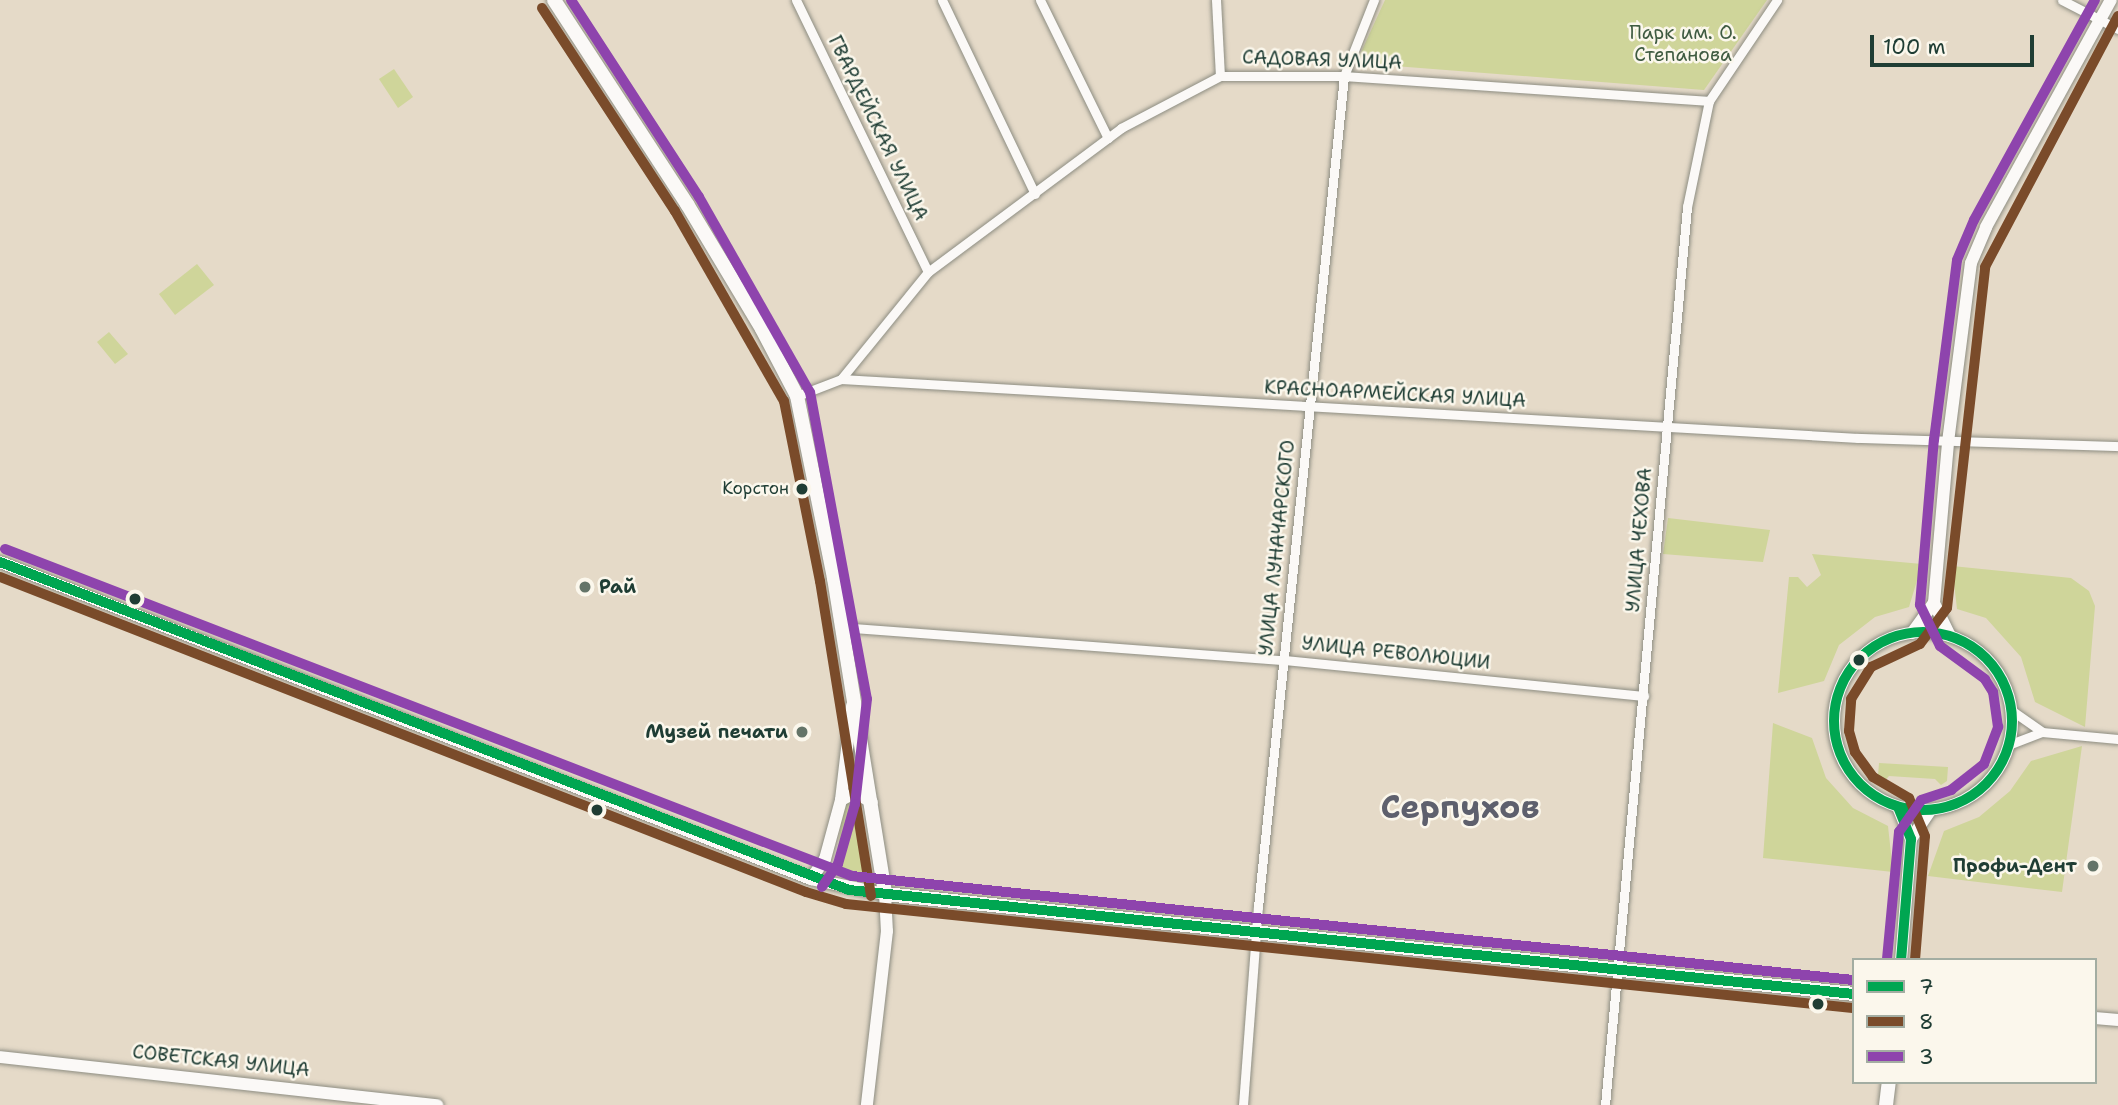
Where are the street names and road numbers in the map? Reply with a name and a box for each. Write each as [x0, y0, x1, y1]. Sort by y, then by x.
street label: ГВАРДЕЙСКАЯ УЛИЦА [823, 32, 933, 224]
street label: САДОВАЯ УЛИЦА [1242, 46, 1402, 74]
street label: КРАСНОАРМЕЙСКАЯ УЛИЦА [1264, 376, 1526, 412]
street label: УЛИЦА ЛУНАЧАРСКОГО [1254, 439, 1300, 657]
street label: УЛИЦА ЧЕХОВА [1621, 467, 1657, 613]
street label: УЛИЦА РЕВОЛЮЦИИ [1301, 632, 1491, 674]
street label: СОВЕТСКАЯ УЛИЦА [131, 1040, 311, 1082]

